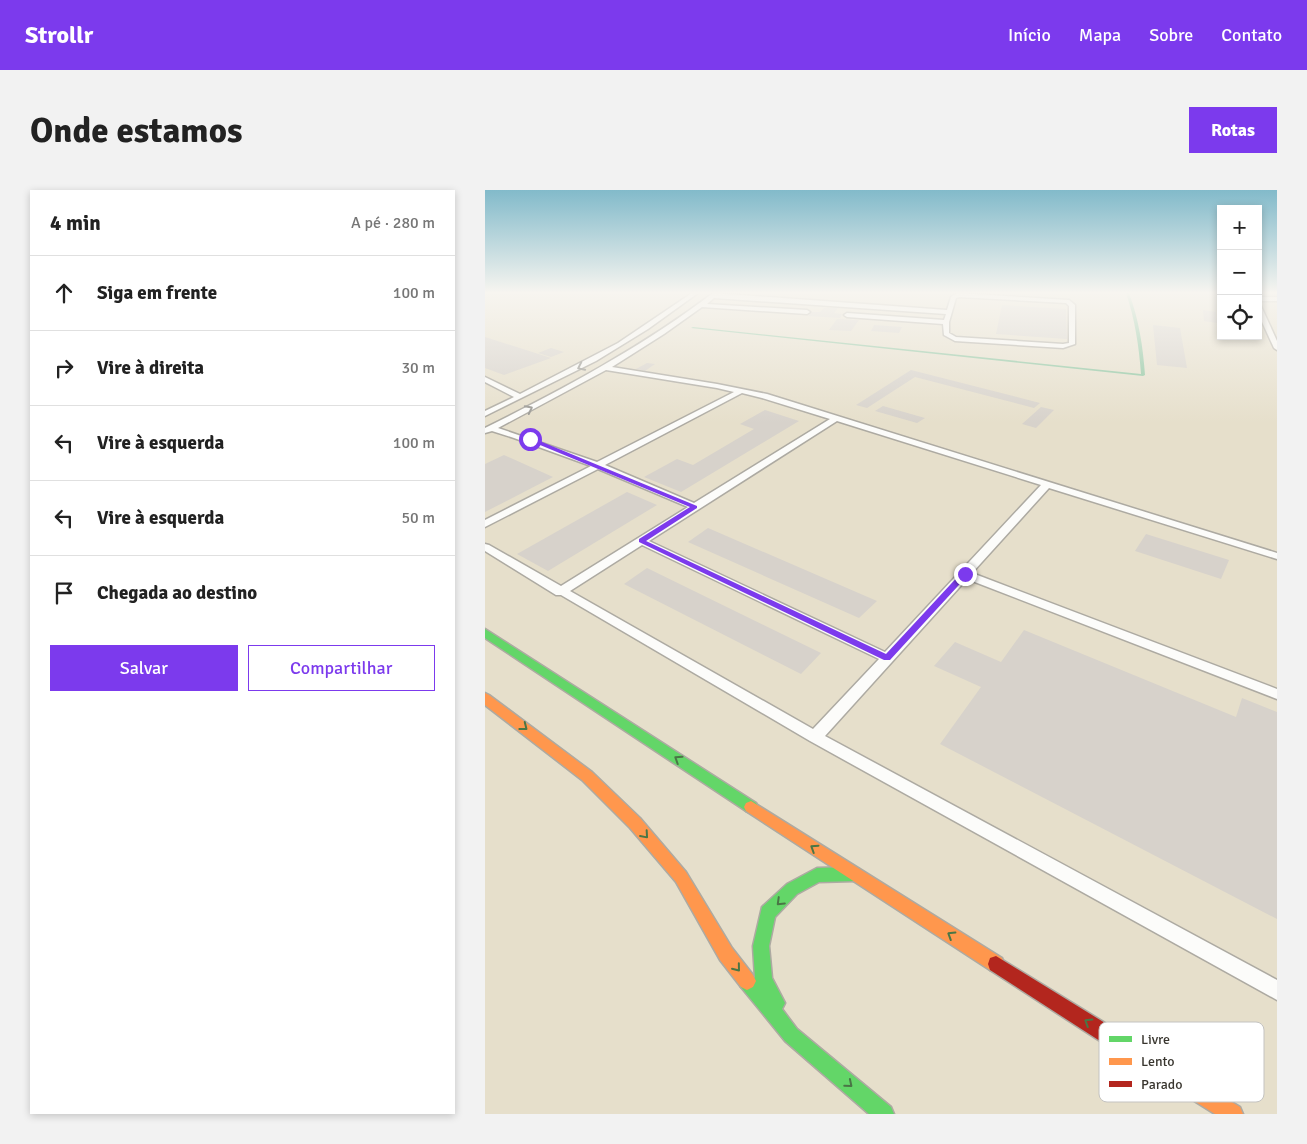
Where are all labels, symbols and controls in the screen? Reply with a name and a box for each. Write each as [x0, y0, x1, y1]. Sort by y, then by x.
text: Strollr [25, 20, 93, 50]
text: Início [1008, 24, 1051, 46]
text: Mapa [1079, 24, 1121, 46]
text: Sobre [1149, 24, 1193, 46]
text: Contato [1221, 24, 1282, 46]
button: Rotas [1189, 107, 1277, 153]
text: Onde estamos [30, 109, 242, 152]
map controls [1217, 205, 1262, 340]
button: + [1217, 205, 1262, 250]
text: 4 min [50, 210, 101, 236]
text: A pé · 280 m [351, 213, 435, 233]
button: − [1217, 250, 1262, 295]
icon: ahead [50, 279, 78, 307]
text: Siga em frente [97, 281, 217, 305]
text: 100 m [393, 283, 435, 303]
button: locate [1217, 295, 1262, 340]
icon: right [50, 354, 78, 382]
text: Vire à direita [97, 356, 204, 380]
text: 30 m [401, 358, 435, 378]
one-way arrow [578, 361, 587, 371]
one-way arrow [523, 405, 532, 415]
route start [519, 428, 542, 451]
icon: left [50, 429, 78, 457]
text: Vire à esquerda [97, 431, 224, 455]
text: 100 m [393, 433, 435, 453]
icon: left [50, 504, 78, 532]
text: Vire à esquerda [97, 506, 224, 530]
text: 50 m [401, 508, 435, 528]
route end [954, 563, 977, 586]
icon: arrive [50, 579, 78, 607]
text: Chegada ao destino [97, 581, 257, 605]
button: Salvar [50, 645, 238, 691]
button: Compartilhar [248, 645, 435, 691]
one-way arrow [518, 722, 527, 730]
one-way arrow [674, 756, 684, 765]
one-way arrow [640, 829, 649, 838]
one-way arrow [810, 845, 820, 854]
one-way arrow [776, 896, 785, 905]
one-way arrow [947, 932, 956, 942]
one-way arrow [732, 962, 740, 971]
one-way arrow [1085, 1019, 1094, 1029]
legend [1099, 1022, 1264, 1102]
text: Livre [1141, 1031, 1170, 1048]
text: Lento [1141, 1053, 1175, 1070]
text: Parado [1141, 1076, 1183, 1093]
one-way arrow [844, 1079, 853, 1088]

